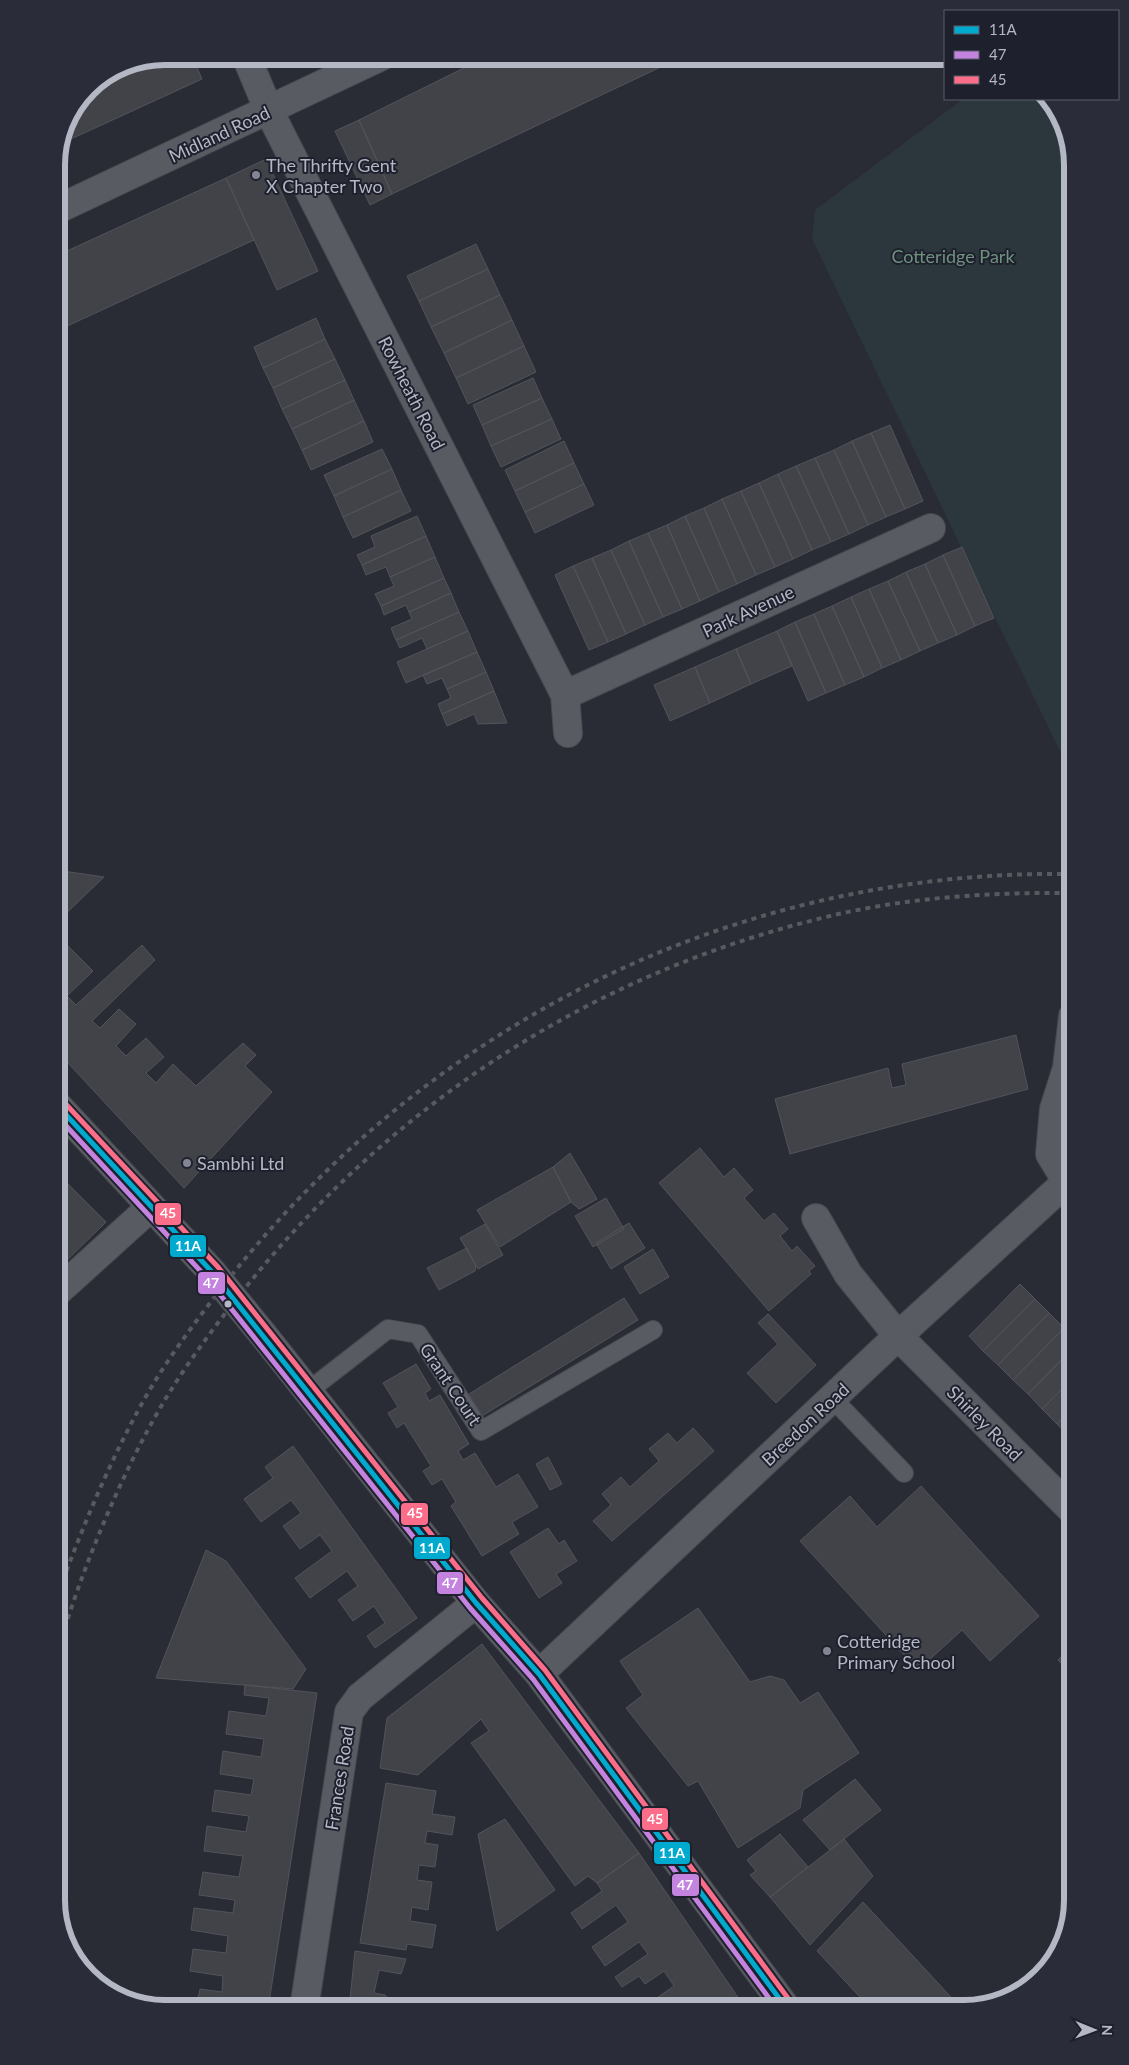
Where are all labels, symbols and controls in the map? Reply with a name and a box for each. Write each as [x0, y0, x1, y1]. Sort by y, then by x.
legend [944, 10, 1119, 100]
text: 11A [989, 20, 1017, 38]
text: 47 [989, 45, 1007, 63]
text: 45 [989, 70, 1006, 88]
street label: Midland Road [165, 101, 273, 167]
place label: The Thrifty Gent X Chapter Two [266, 154, 397, 197]
marker: The Thrifty Gent X Chapter Two [250, 169, 262, 181]
park label: Cotteridge Park [891, 245, 1015, 267]
street label: Rowheath Road [374, 333, 450, 453]
street label: Park Avenue [699, 580, 797, 642]
place label: Sambhi Ltd [197, 1152, 284, 1174]
marker: Sambhi Ltd [181, 1157, 193, 1169]
line badge: 45 [154, 1202, 182, 1226]
text: 45 [160, 1204, 176, 1221]
line badge: 11A [169, 1234, 207, 1258]
text: 11A [175, 1237, 201, 1254]
line badge: 47 [197, 1271, 226, 1295]
text: 47 [203, 1274, 219, 1291]
unlabelled marker [223, 1299, 233, 1309]
street label: Grant Court [415, 1339, 487, 1430]
street label: Breedon Road [757, 1378, 853, 1470]
street label: Shirley Road [943, 1381, 1027, 1465]
line badge: 45 [400, 1502, 429, 1526]
text: 45 [407, 1504, 423, 1521]
line badge: 11A [413, 1536, 451, 1560]
text: 11A [419, 1539, 445, 1556]
line badge: 47 [436, 1571, 464, 1595]
text: 47 [442, 1574, 458, 1591]
place label: Cotteridge Primary School [837, 1630, 955, 1673]
marker: Cotteridge Primary School [821, 1645, 833, 1657]
street label: Frances Road [320, 1724, 358, 1832]
line badge: 45 [641, 1807, 669, 1831]
text: 45 [647, 1810, 663, 1827]
line badge: 11A [653, 1841, 691, 1865]
text: 11A [659, 1844, 685, 1861]
line badge: 47 [671, 1873, 700, 1897]
text: 47 [677, 1876, 693, 1893]
north arrow [1069, 2005, 1119, 2055]
text: N [1099, 2025, 1116, 2036]

